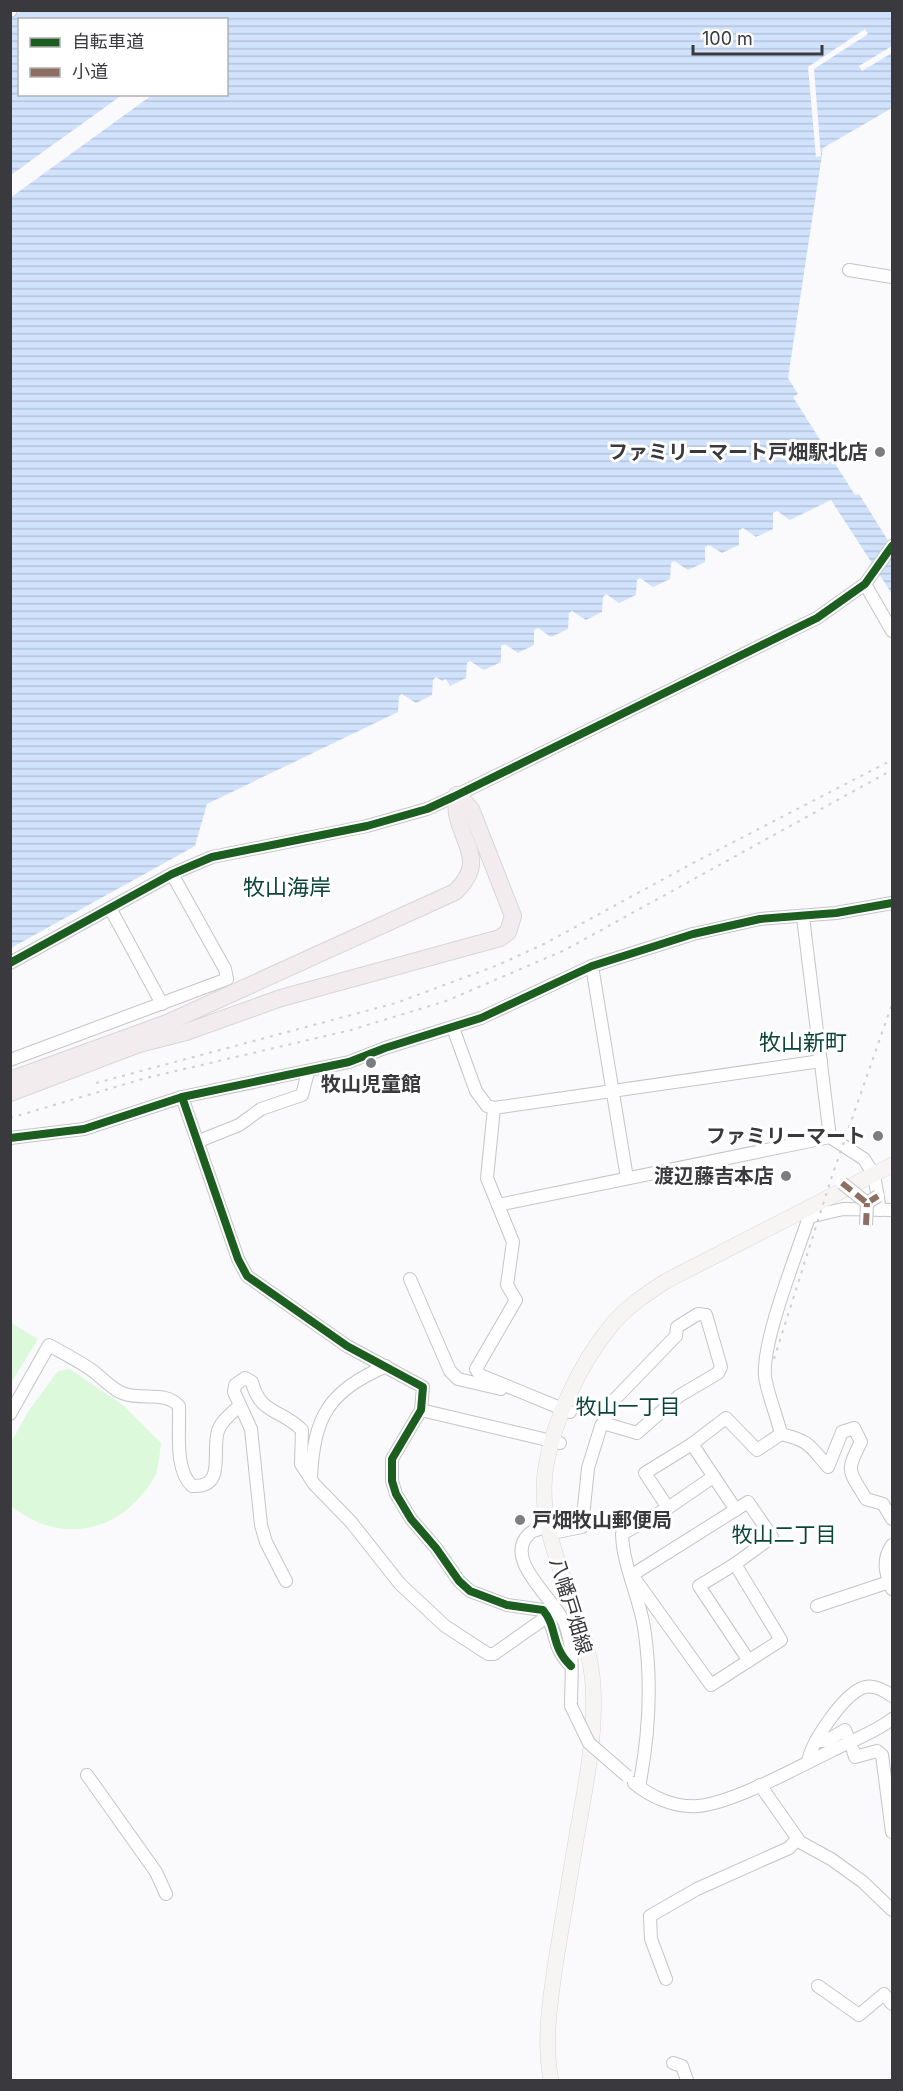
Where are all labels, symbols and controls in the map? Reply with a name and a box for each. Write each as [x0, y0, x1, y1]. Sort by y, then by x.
legend [18, 18, 228, 96]
scale bar [693, 18, 822, 56]
text: 100 m [702, 28, 753, 49]
text: 自転車道 [72, 31, 144, 52]
text: 小道 [72, 61, 108, 82]
place label: ファミリーマート戸畑駅北店 [608, 440, 868, 464]
marker: ファミリーマート戸畑駅北店 [873, 445, 887, 459]
district label: 牧山海岸 [243, 874, 331, 900]
district label: 牧山新町 [759, 1029, 847, 1055]
marker: 牧山児童館 [364, 1056, 378, 1070]
place label: 牧山児童館 [321, 1072, 421, 1096]
place label: ファミリーマート [706, 1124, 866, 1148]
marker: ファミリーマート [871, 1129, 885, 1143]
place label: 渡辺藤吉本店 [654, 1164, 774, 1188]
marker: 渡辺藤吉本店 [779, 1169, 793, 1183]
district label: 牧山一丁目 [576, 1394, 681, 1419]
place label: 戸畑牧山郵便局 [532, 1508, 672, 1532]
marker: 戸畑牧山郵便局 [513, 1513, 527, 1527]
district label: 牧山二丁目 [732, 1522, 837, 1547]
street label: 八幡戸畑線 [545, 1555, 597, 1657]

